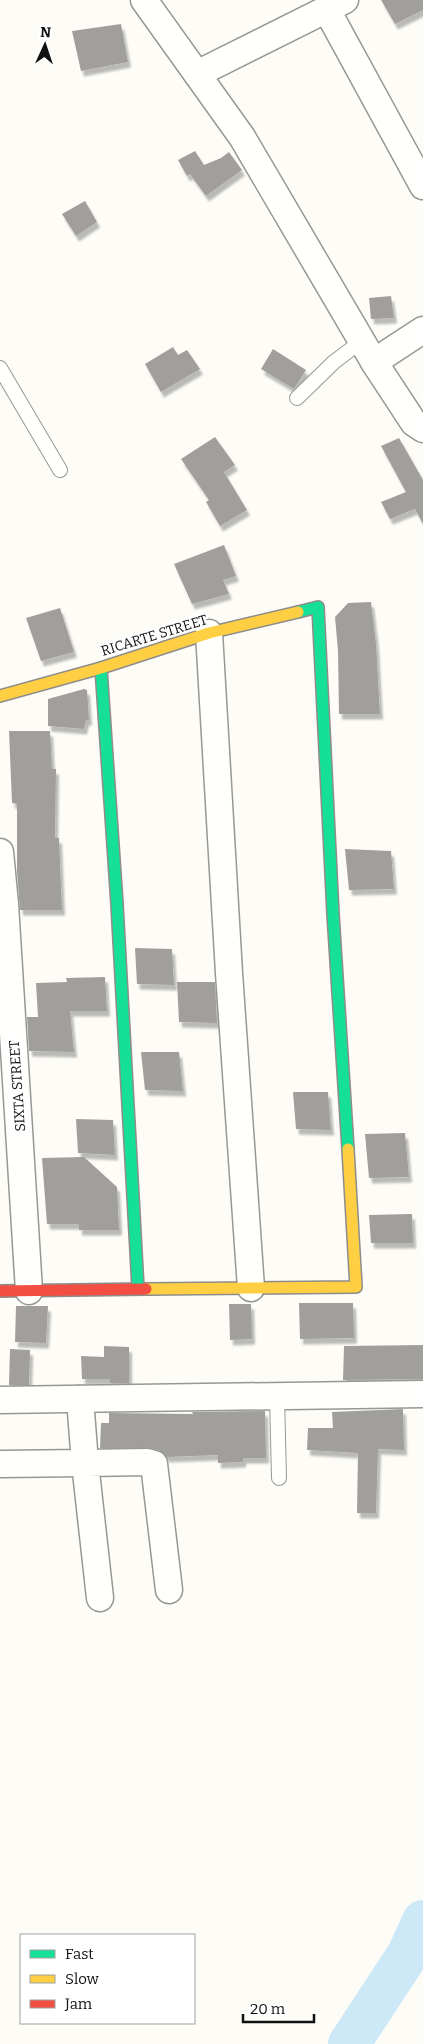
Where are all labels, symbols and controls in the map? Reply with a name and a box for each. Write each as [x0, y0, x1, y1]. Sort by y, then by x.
north arrow [20, 20, 70, 70]
text: N [40, 24, 52, 41]
street label: RICARTE STREET [99, 611, 209, 660]
street label: SIXTA STREET [6, 1040, 29, 1132]
legend [20, 1934, 195, 2024]
text: Fast [65, 1945, 94, 1963]
text: Slow [65, 1970, 100, 1988]
scale bar [243, 1992, 314, 2024]
text: Jam [64, 1995, 93, 2013]
text: 20 m [250, 2000, 286, 2018]

